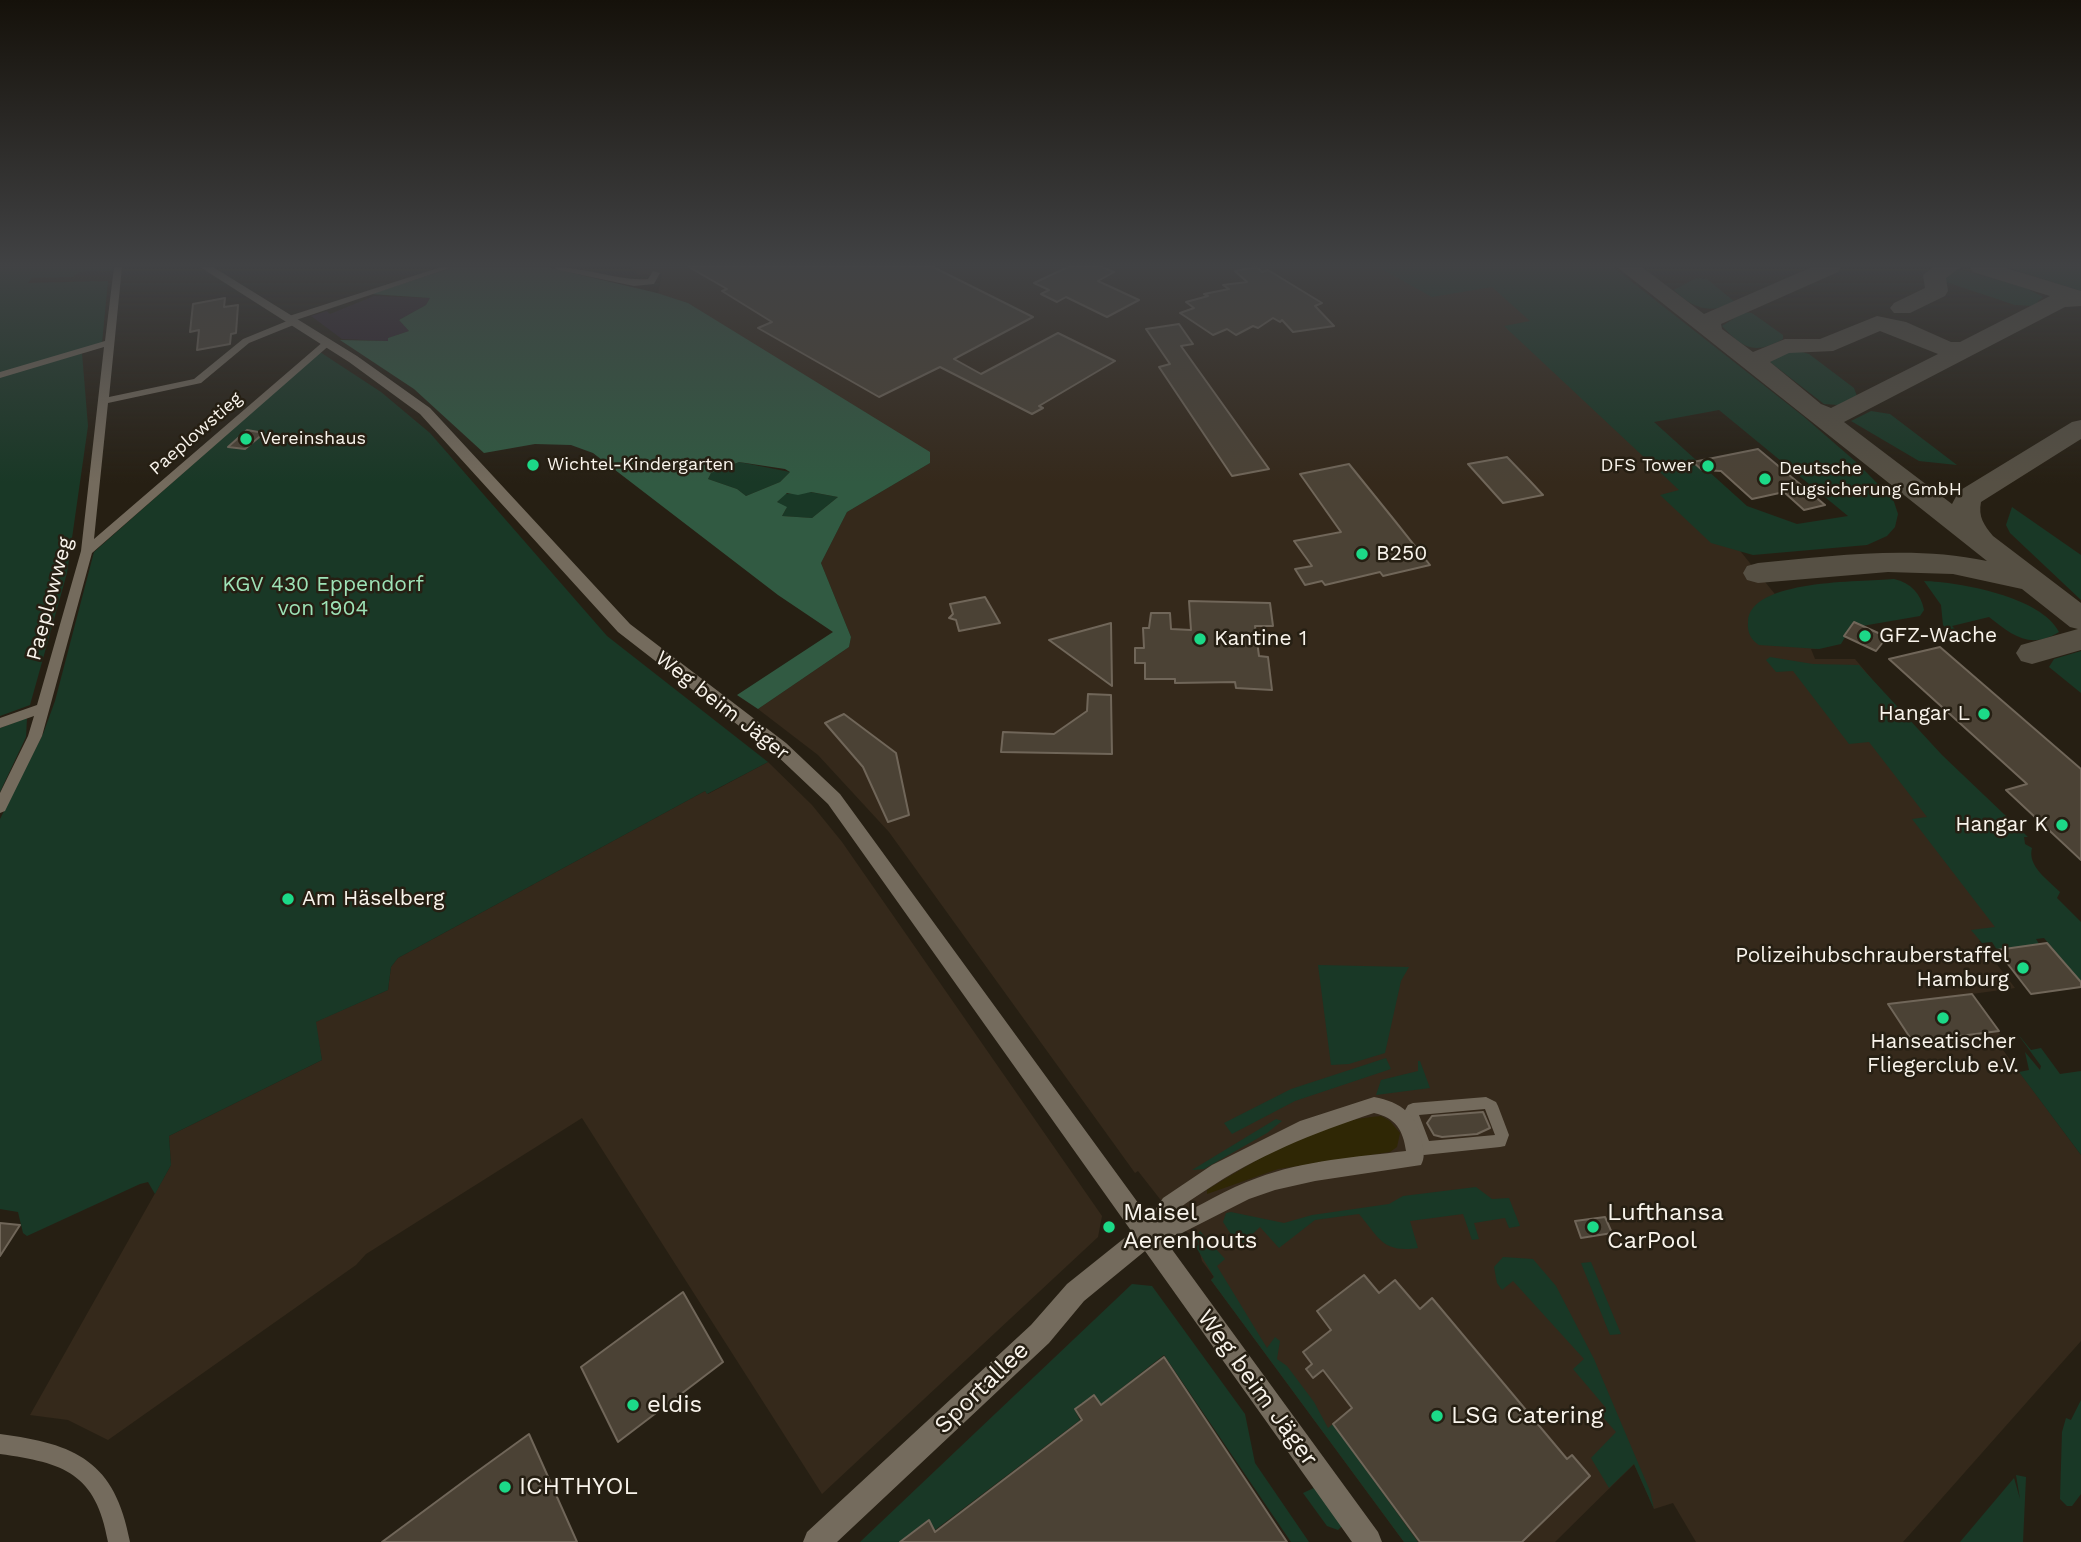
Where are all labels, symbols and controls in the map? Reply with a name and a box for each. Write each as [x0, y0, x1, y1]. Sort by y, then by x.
street label: Paeplowstieg [145, 388, 247, 480]
place label: Vereinshaus [260, 428, 366, 450]
marker: Vereinshaus [238, 431, 254, 447]
place label: Wichtel-Kindergarten [547, 454, 734, 476]
place label: DFS Tower [1600, 455, 1694, 477]
marker: Wichtel-Kindergarten [525, 457, 541, 473]
marker: DFS Tower [1700, 458, 1716, 474]
place label: Deutsche Flugsicherung GmbH [1779, 458, 1962, 500]
marker: Deutsche Flugsicherung GmbH [1757, 471, 1773, 487]
street label: Paeplowweg [21, 535, 79, 663]
place label: B250 [1376, 541, 1427, 567]
marker: B250 [1354, 546, 1370, 562]
park label: KGV 430 Eppendorf von 1904 [222, 572, 424, 622]
place label: GFZ-Wache [1879, 623, 1997, 649]
place label: Kantine 1 [1214, 626, 1307, 652]
marker: GFZ-Wache [1857, 628, 1873, 644]
marker: Kantine 1 [1192, 631, 1208, 647]
street label: Weg beim Jäger [650, 646, 794, 766]
place label: Hangar L [1878, 701, 1970, 727]
marker: Hangar L [1976, 706, 1992, 722]
place label: Hangar K [1955, 812, 2048, 838]
marker: Hangar K [2054, 817, 2070, 833]
place label: Am Häselberg [302, 886, 444, 912]
marker: Am Häselberg [280, 891, 296, 907]
place label: Polizeihubschrauberstaffel Hamburg [1735, 943, 2009, 993]
marker: Polizeihubschrauberstaffel Hamburg [2015, 960, 2031, 976]
marker: Hanseatischer Fliegerclub e.V. [1935, 1010, 1951, 1026]
place label: Hanseatischer Fliegerclub e.V. [1867, 1029, 2019, 1079]
place label: Maisel Aerenhouts [1123, 1199, 1257, 1255]
place label: Lufthansa CarPool [1607, 1199, 1724, 1255]
marker: Maisel Aerenhouts [1101, 1219, 1117, 1235]
marker: Lufthansa CarPool [1585, 1219, 1601, 1235]
street label: Weg beim Jäger [1191, 1304, 1323, 1472]
street label: Sportallee [929, 1336, 1035, 1440]
place label: eldis [647, 1391, 702, 1419]
marker: eldis [625, 1397, 641, 1413]
place label: LSG Catering [1451, 1402, 1604, 1430]
marker: LSG Catering [1429, 1408, 1445, 1424]
place label: ICHTHYOL [519, 1473, 638, 1501]
marker: ICHTHYOL [497, 1479, 513, 1495]

